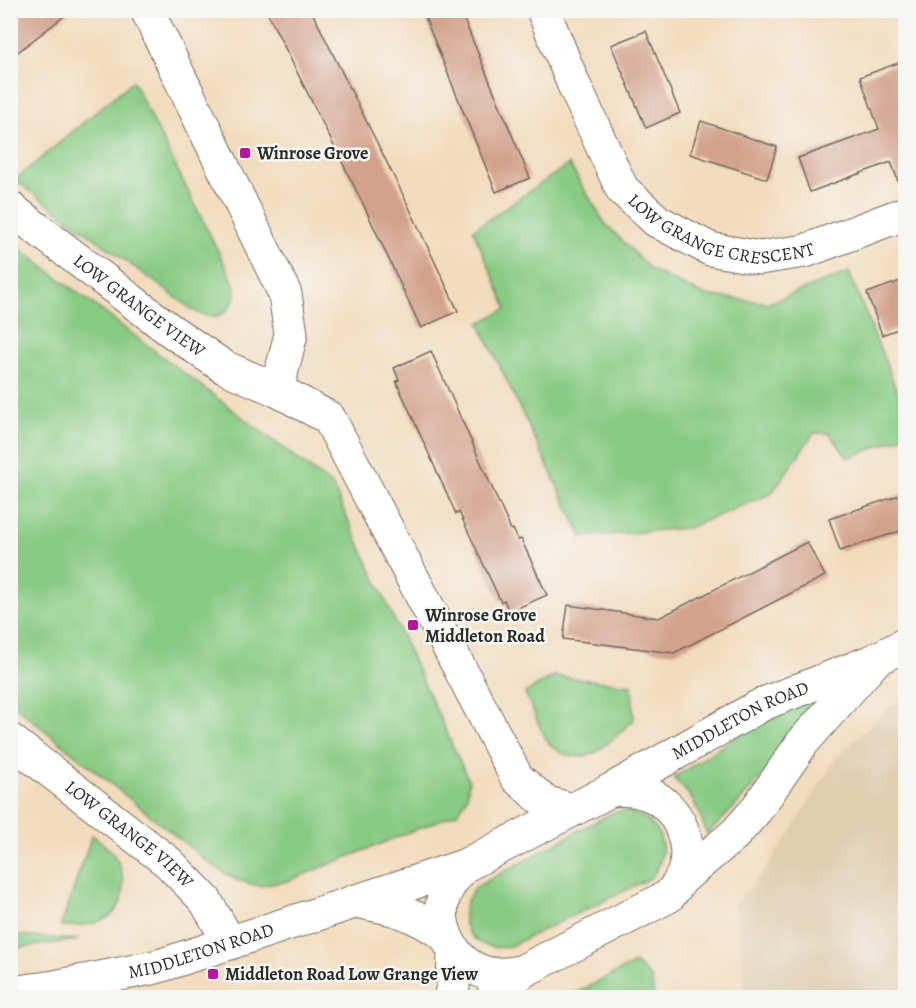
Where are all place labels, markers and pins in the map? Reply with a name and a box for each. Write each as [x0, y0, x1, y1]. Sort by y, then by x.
place label: Winrose Grove [256, 141, 368, 165]
marker: Winrose Grove [238, 146, 252, 160]
place label: Winrose Grove Middleton Road [424, 603, 545, 648]
marker: Winrose Grove Middleton Road [406, 618, 420, 632]
place label: Middleton Road Low Grange View [225, 962, 479, 986]
marker: Middleton Road Low Grange View [206, 967, 220, 981]

